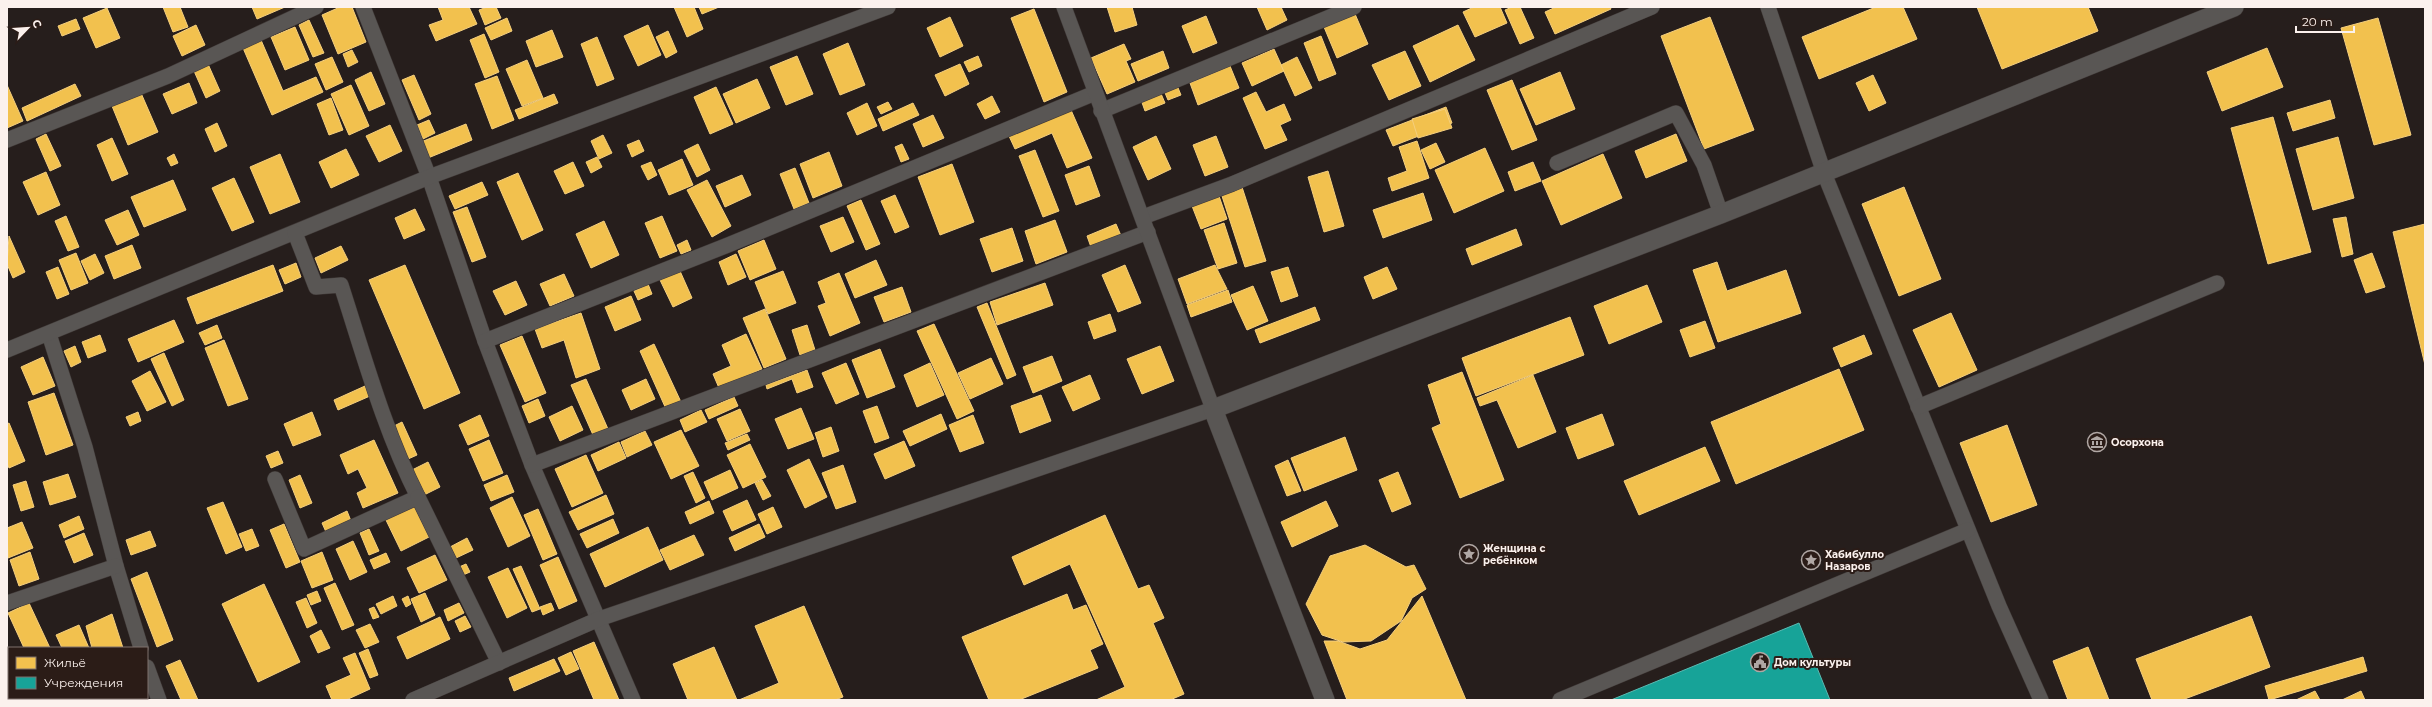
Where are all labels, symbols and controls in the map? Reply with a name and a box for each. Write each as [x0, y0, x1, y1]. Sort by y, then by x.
north arrow [8, 8, 48, 48]
scale bar [2296, 8, 2354, 34]
text: 20 m [2302, 14, 2333, 29]
text: С [29, 17, 45, 30]
museum icon: Осорхона [2086, 431, 2108, 453]
place label: Осорхона [2111, 436, 2164, 449]
place label: Женщина с ребёнком [1483, 542, 1545, 567]
place icon: Женщина с ребёнком [1458, 543, 1480, 565]
place label: Хабибулло Назаров [1825, 548, 1885, 573]
place icon: Хабибулло Назаров [1800, 549, 1822, 571]
legend [8, 647, 148, 699]
public building icon: Дом культуры [1749, 651, 1771, 673]
text: Жильё [44, 655, 86, 670]
place label: Дом культуры [1774, 656, 1851, 669]
text: Учреждения [44, 675, 123, 690]

